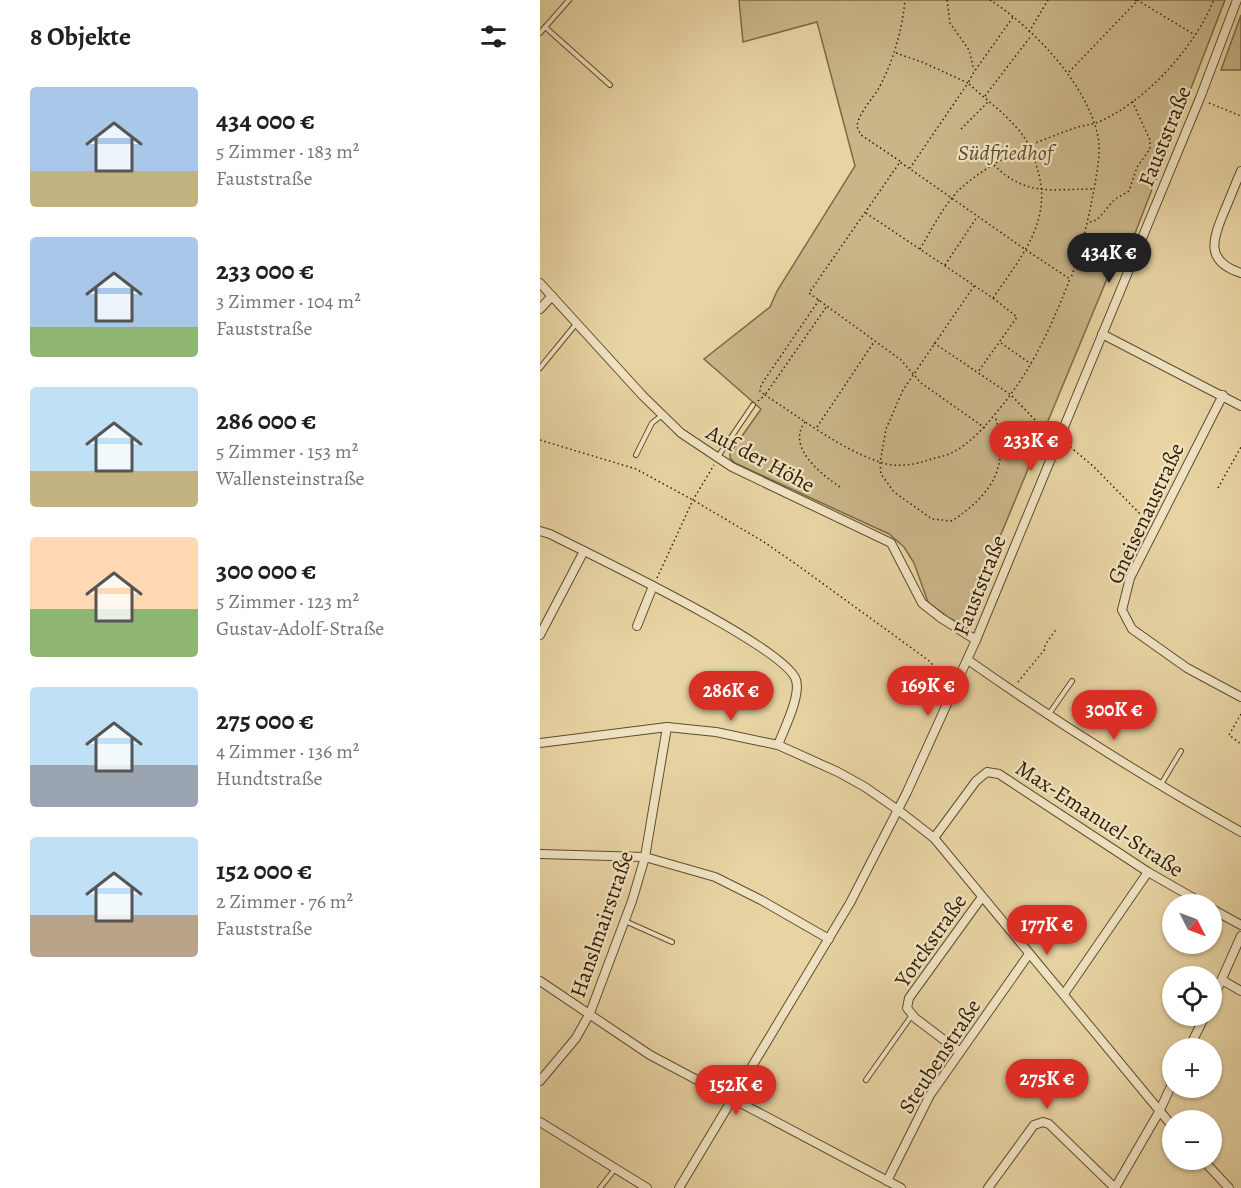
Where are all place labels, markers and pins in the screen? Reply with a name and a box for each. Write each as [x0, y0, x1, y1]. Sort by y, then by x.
pin: 434K € [1060, 233, 1158, 284]
pin: 233K € [982, 421, 1080, 472]
pin: 169K € [879, 666, 977, 717]
pin: 286K € [682, 671, 780, 722]
pin: 300K € [1065, 690, 1163, 741]
pin: 177K € [998, 905, 1096, 956]
pin: 275K € [998, 1059, 1096, 1110]
pin: 152K € [687, 1065, 785, 1116]

